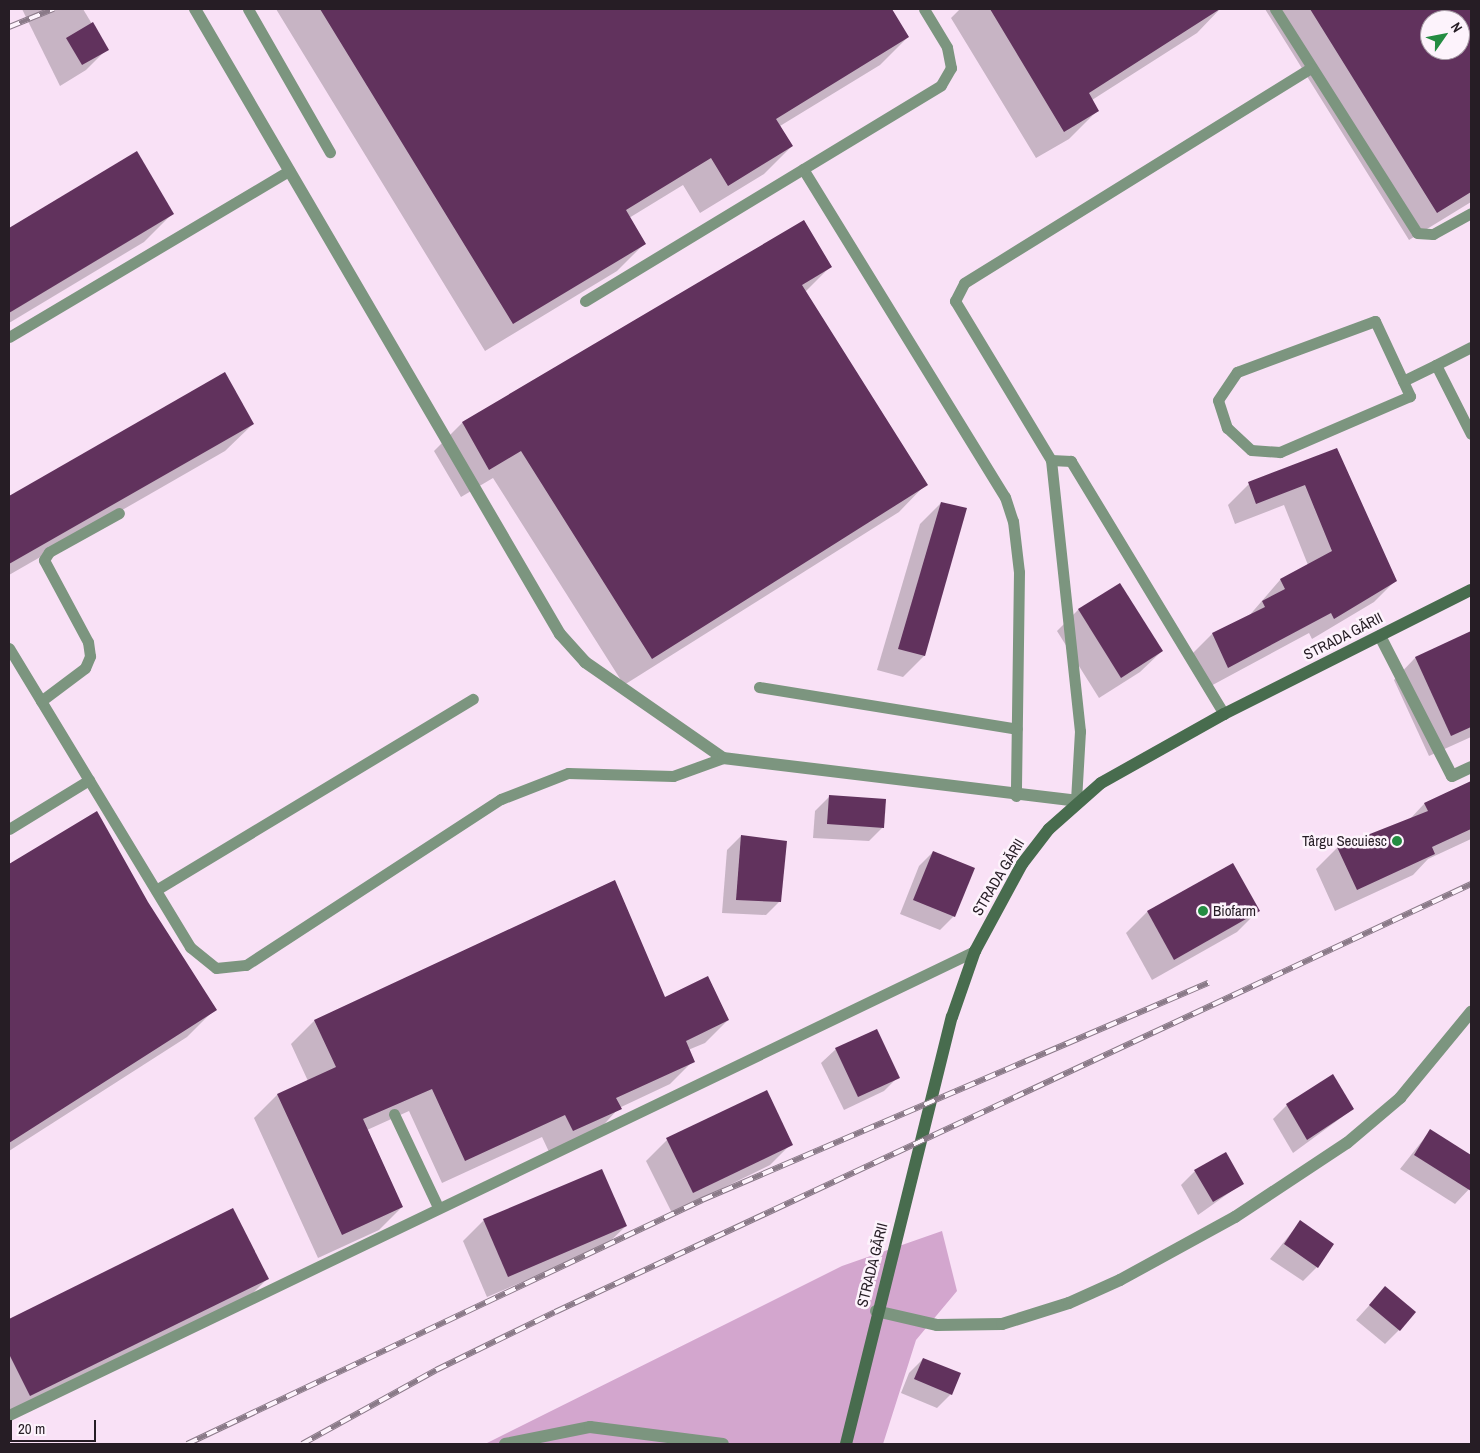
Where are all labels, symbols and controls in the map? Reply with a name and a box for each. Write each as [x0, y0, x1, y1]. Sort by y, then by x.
north arrow [1420, 10, 1470, 60]
text: N [1447, 19, 1467, 36]
street label: STRADA GĂRII [1300, 608, 1386, 664]
place label: Târgu Secuiesc [1302, 832, 1387, 850]
street label: STRADA GĂRII [968, 835, 1028, 919]
marker: Târgu Secuiesc [1391, 835, 1403, 847]
place label: Biofarm [1213, 902, 1256, 920]
marker: Biofarm [1197, 905, 1209, 917]
street label: STRADA GĂRII [853, 1221, 891, 1309]
scale bar [12, 1410, 99, 1442]
text: 20 m [18, 1418, 45, 1439]

